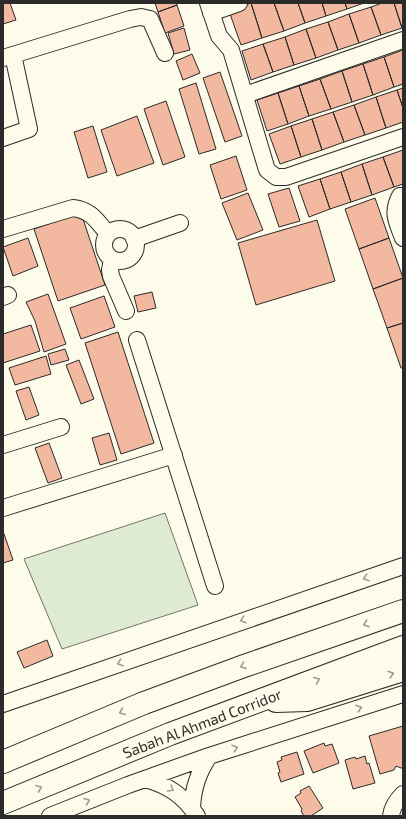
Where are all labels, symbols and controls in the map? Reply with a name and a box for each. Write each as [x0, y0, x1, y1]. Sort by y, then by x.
one-way arrow [363, 573, 370, 582]
one-way arrow [240, 615, 247, 624]
one-way arrow [363, 619, 370, 627]
one-way arrow [117, 658, 124, 667]
one-way arrow [240, 661, 247, 670]
one-way arrow [388, 670, 395, 679]
one-way arrow [313, 676, 320, 684]
street label: Sabah Al Ahmad Corridor [120, 684, 284, 762]
one-way arrow [355, 704, 362, 713]
one-way arrow [118, 708, 125, 716]
one-way arrow [231, 744, 238, 752]
one-way arrow [35, 784, 42, 792]
one-way arrow [167, 785, 174, 792]
one-way arrow [83, 798, 90, 806]

